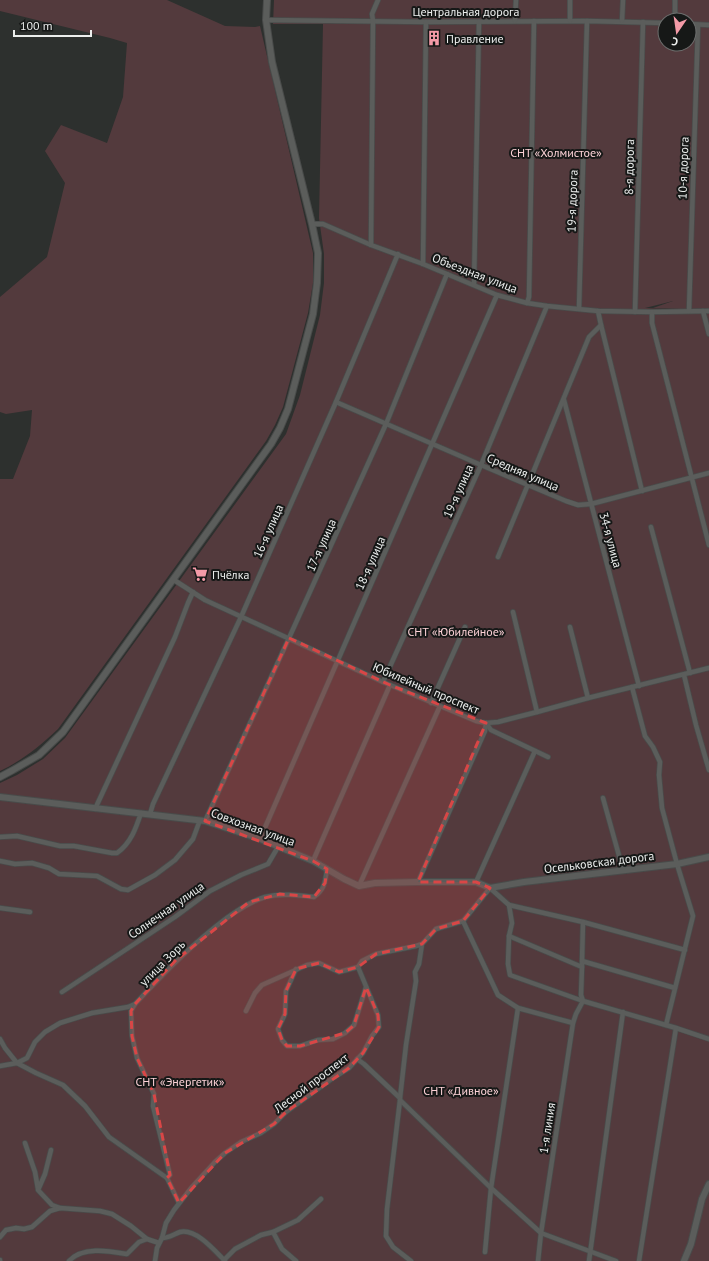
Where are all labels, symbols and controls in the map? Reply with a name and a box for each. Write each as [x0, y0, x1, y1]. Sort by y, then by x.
street label: Центральная дорога [413, 4, 520, 19]
scale bar [14, 12, 91, 38]
north arrow [657, 12, 697, 52]
text: 100 m [20, 18, 53, 33]
building icon: Правление [425, 29, 443, 47]
place label: Правление [446, 31, 504, 46]
text: С [670, 34, 679, 49]
street label: 10-я дорога [674, 136, 692, 200]
street label: 8-я дорога [621, 139, 637, 195]
park label: СНТ «Холмистое» [510, 145, 602, 160]
street label: 19-я дорога [563, 169, 581, 233]
street label: Объездная улица [430, 250, 520, 296]
street label: Средняя улица [484, 450, 562, 494]
street label: 19-я улица [440, 462, 476, 520]
street label: 16-я улица [250, 502, 286, 560]
street label: 34-я улица [596, 511, 626, 569]
street label: 17-я улица [303, 516, 339, 574]
street label: 18-я улица [352, 534, 388, 592]
supermarket icon: Пчёлка [191, 565, 209, 583]
place label: Пчёлка [212, 567, 249, 582]
park label: СНТ «Юбилейное» [407, 624, 505, 639]
street label: Юбилейный проспект [370, 659, 482, 717]
street label: Совхозная улица [209, 805, 297, 849]
street label: Осельковская дорога [543, 848, 655, 876]
street label: Солнечная улица [125, 878, 207, 942]
street label: улица Зорь [136, 937, 188, 989]
street label: Лесной проспект [270, 1050, 351, 1116]
park label: СНТ «Энергетик» [135, 1074, 225, 1089]
park label: СНТ «Дивное» [423, 1083, 499, 1098]
street label: 1-я линия [536, 1102, 558, 1154]

